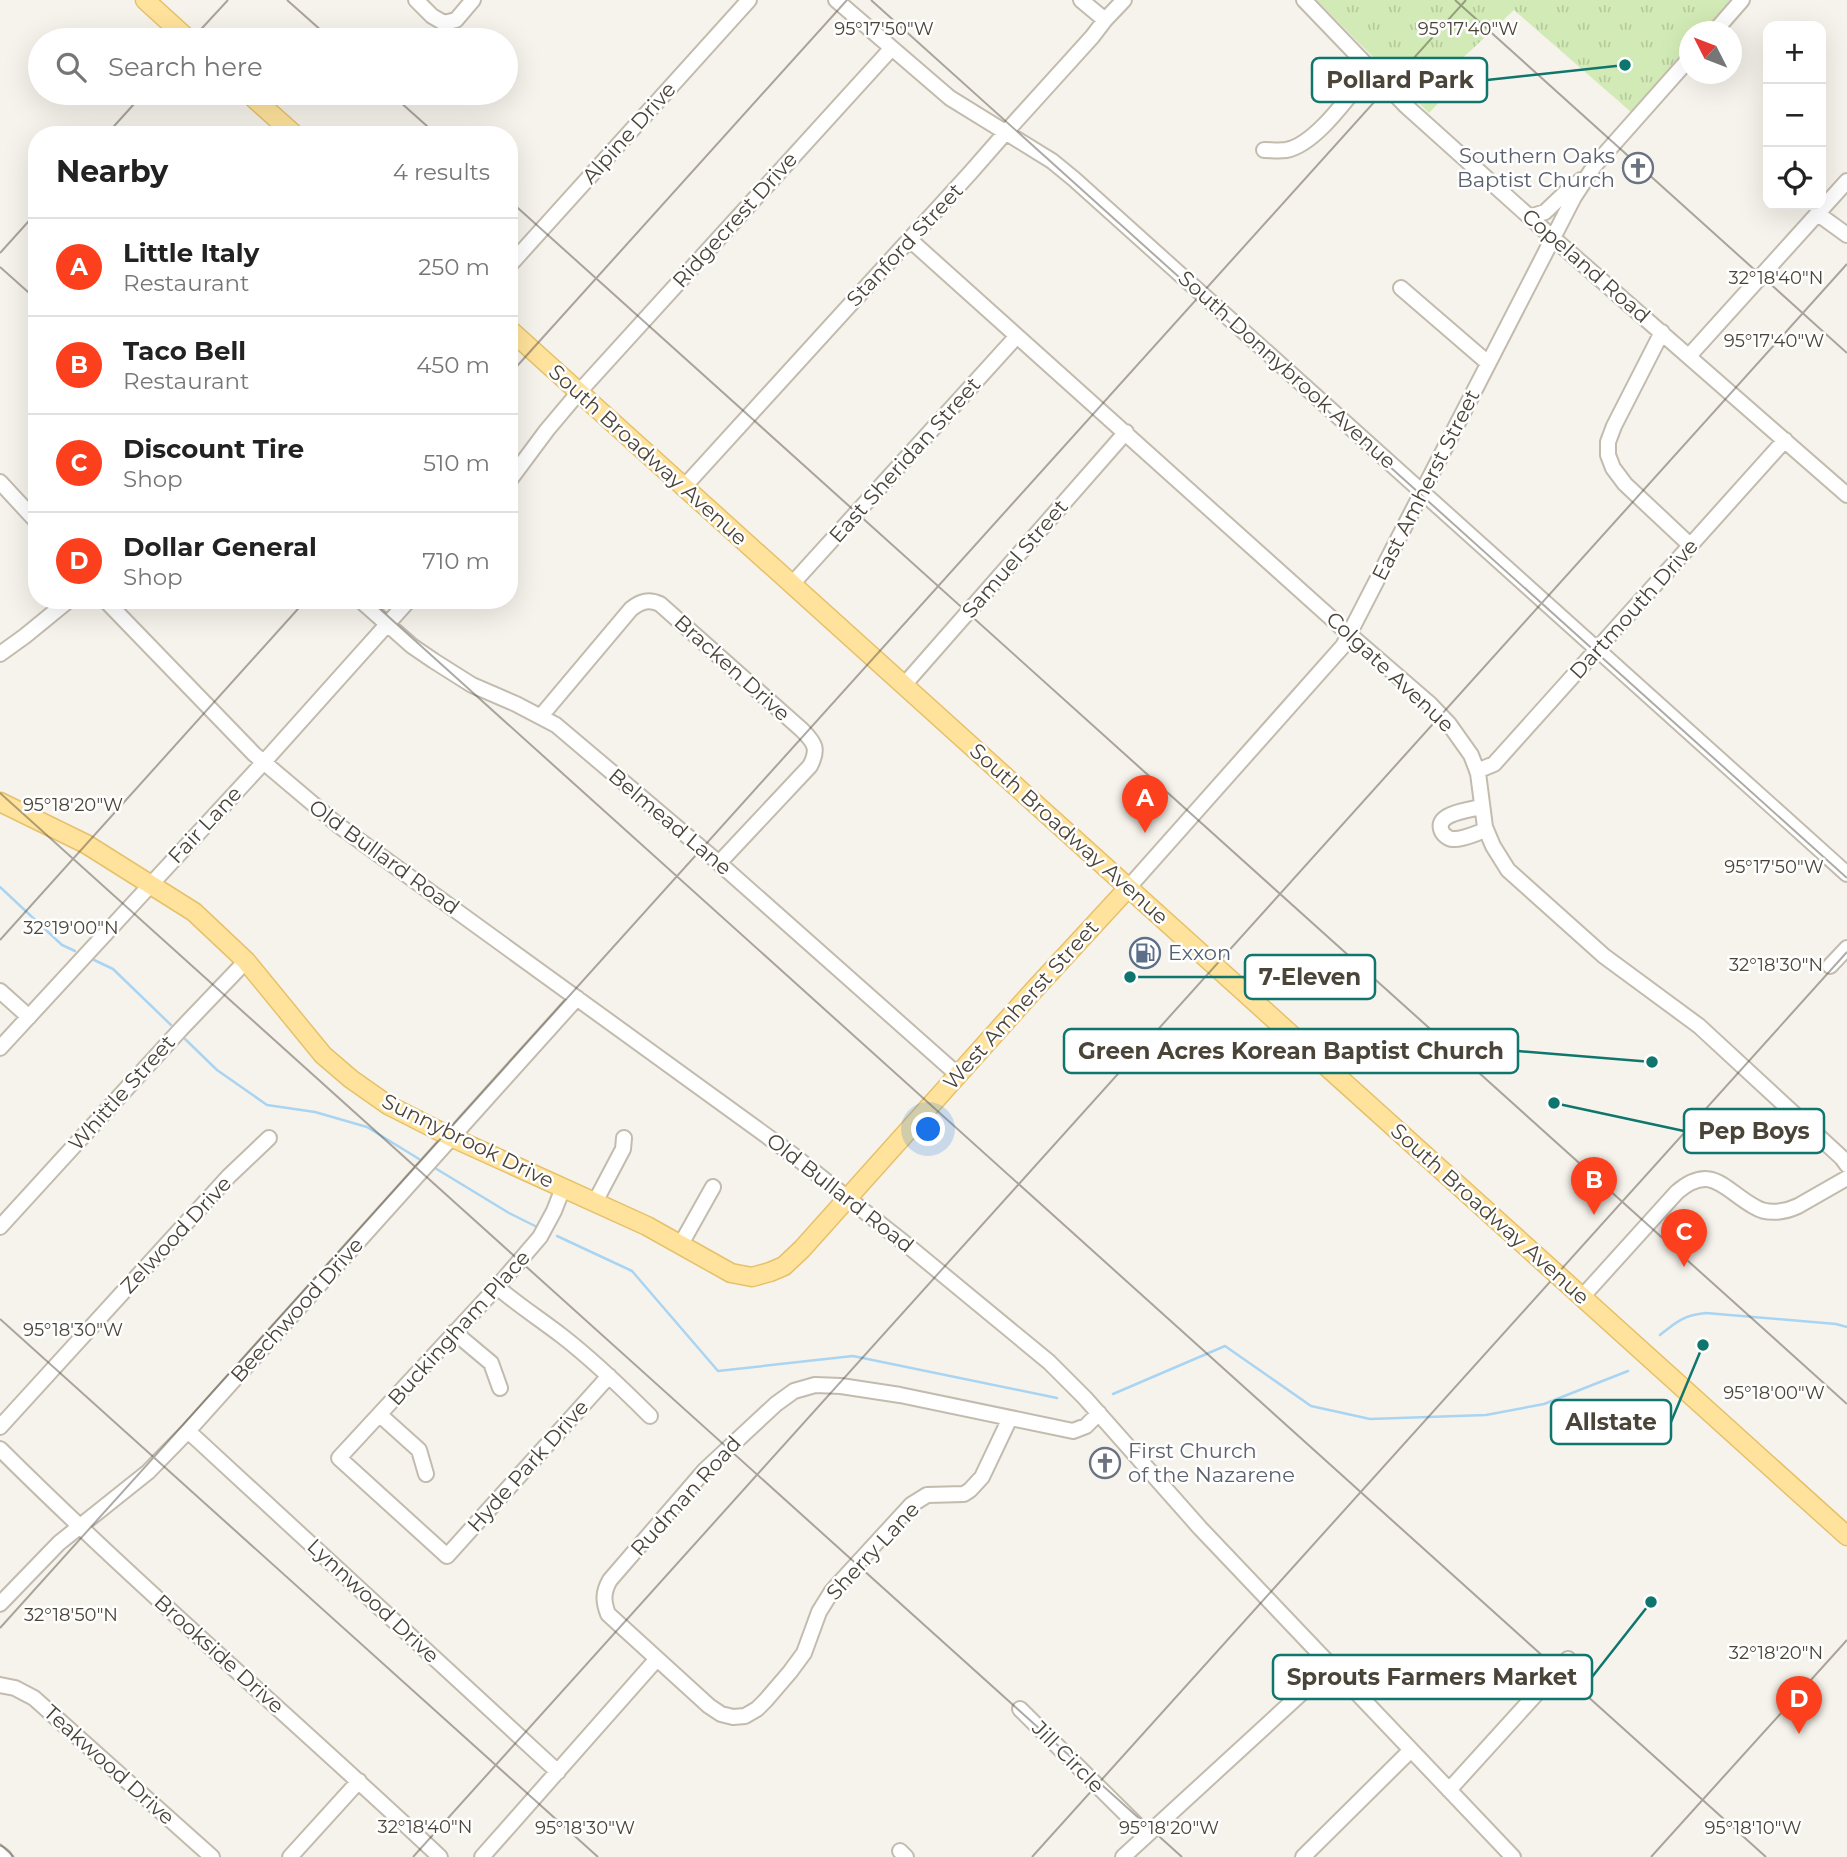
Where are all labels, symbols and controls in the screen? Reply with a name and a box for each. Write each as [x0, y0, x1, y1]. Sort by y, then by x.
text: 95°17'50"W [834, 18, 934, 40]
text: 95°17'40"W [1418, 18, 1518, 40]
north arrow [1679, 21, 1742, 84]
map controls [1763, 21, 1826, 210]
button: + [1763, 21, 1826, 84]
search box [28, 28, 518, 105]
icon: search [52, 48, 90, 86]
text: Search here [108, 51, 263, 83]
callout: Pollard Park [1312, 58, 1487, 102]
text: Pollard Park [1326, 66, 1475, 94]
street label: Alpine Drive [577, 77, 681, 189]
button: − [1763, 84, 1826, 147]
place label: Southern Oaks Baptist Church [1457, 143, 1615, 192]
street label: Ridgecrest Drive [667, 147, 802, 293]
button: locate [1763, 147, 1826, 210]
church icon: Southern Oaks Baptist Church [1621, 151, 1655, 185]
text: Nearby [56, 153, 168, 190]
text: 4 results [393, 158, 490, 186]
street label: Stanford Street [841, 178, 968, 311]
street label: Copeland Road [1517, 203, 1655, 328]
text: Little Italy [123, 237, 259, 269]
text: A [70, 253, 88, 281]
text: 250 m [418, 253, 490, 281]
street label: South Donnybrook Avenue [1173, 265, 1401, 474]
text: 32°18'40"N [1729, 267, 1823, 289]
text: Restaurant [123, 269, 249, 297]
text: 95°17'40"W [1724, 330, 1824, 352]
text: Taco Bell [123, 335, 246, 367]
text: B [70, 351, 88, 379]
text: 450 m [416, 351, 490, 379]
street label: South Broadway Avenue [544, 359, 753, 550]
text: Restaurant [123, 367, 249, 395]
street label: East Sheridan Street [824, 372, 986, 548]
street label: East Amherst Street [1367, 385, 1485, 584]
text: Discount Tire [123, 433, 304, 465]
text: C [71, 449, 87, 477]
text: 510 m [423, 449, 490, 477]
text: Shop [123, 465, 183, 493]
street label: Samuel Street [956, 494, 1073, 623]
text: Dollar General [123, 531, 317, 563]
street label: Dartmouth Drive [1564, 533, 1703, 684]
text: D [70, 547, 89, 575]
text: 710 m [422, 547, 490, 575]
text: Shop [123, 563, 183, 591]
street label: Colgate Avenue [1321, 606, 1459, 737]
street label: Bracken Drive [669, 609, 795, 726]
street label: South Broadway Avenue [965, 738, 1173, 930]
street label: Belmead Lane [604, 763, 737, 880]
pin: A [1122, 775, 1168, 833]
street label: Fair Lane [163, 781, 247, 868]
text: 95°18'20"W [23, 794, 123, 816]
street label: Old Bullard Road [304, 794, 464, 919]
text: 95°17'50"W [1724, 856, 1824, 878]
street label: West Amherst Street [938, 915, 1103, 1095]
text: 32°19'00"N [23, 917, 119, 939]
fuel station icon: Exxon [1128, 936, 1162, 970]
place label: Exxon [1168, 940, 1231, 965]
text: 32°18'30"N [1729, 954, 1823, 976]
callout: 7-Eleven [1245, 955, 1375, 999]
text: 7-Eleven [1259, 963, 1361, 991]
callout: Green Acres Korean Baptist Church [1064, 1029, 1518, 1073]
street label: Whittle Street [63, 1030, 180, 1156]
text: Green Acres Korean Baptist Church [1078, 1037, 1504, 1065]
street label: Sunnybrook Drive [378, 1088, 558, 1193]
callout: Pep Boys [1684, 1109, 1824, 1153]
your location [911, 1112, 945, 1146]
text: Pep Boys [1698, 1117, 1810, 1145]
street label: South Broadway Avenue [1386, 1118, 1594, 1310]
street label: Old Bullard Road [762, 1128, 919, 1258]
pin: B [1571, 1157, 1617, 1215]
street label: Zelwood Drive [115, 1171, 236, 1298]
pin: C [1661, 1209, 1707, 1267]
street label: Beechwood Drive [225, 1232, 368, 1387]
street label: Buckingham Place [382, 1245, 535, 1410]
text: 95°18'30"W [23, 1319, 123, 1341]
text: 95°18'00"W [1723, 1382, 1825, 1404]
street label: Hyde Park Drive [462, 1394, 593, 1537]
callout: Allstate [1551, 1400, 1671, 1444]
text: Allstate [1564, 1408, 1657, 1436]
street label: Rudman Road [625, 1431, 746, 1561]
place label: First Church of the Nazarene [1128, 1438, 1295, 1487]
church icon: First Church of the Nazarene [1088, 1446, 1122, 1480]
street label: Sherry Lane [821, 1496, 924, 1605]
street label: Lynnwood Drive [302, 1533, 444, 1668]
street label: Brookside Drive [149, 1589, 289, 1718]
text: 32°18'50"N [24, 1604, 118, 1626]
text: 32°18'20"N [1729, 1642, 1823, 1664]
callout: Sprouts Farmers Market [1273, 1655, 1592, 1699]
text: Sprouts Farmers Market [1287, 1663, 1577, 1691]
pin: D [1776, 1676, 1822, 1734]
street label: Teakwood Drive [39, 1700, 180, 1830]
street label: Jill Circle [1026, 1715, 1110, 1798]
text: 32°18'40"N [378, 1816, 472, 1838]
text: 95°18'30"W [535, 1817, 635, 1839]
text: 95°18'20"W [1119, 1817, 1219, 1839]
text: 95°18'10"W [1705, 1817, 1801, 1839]

